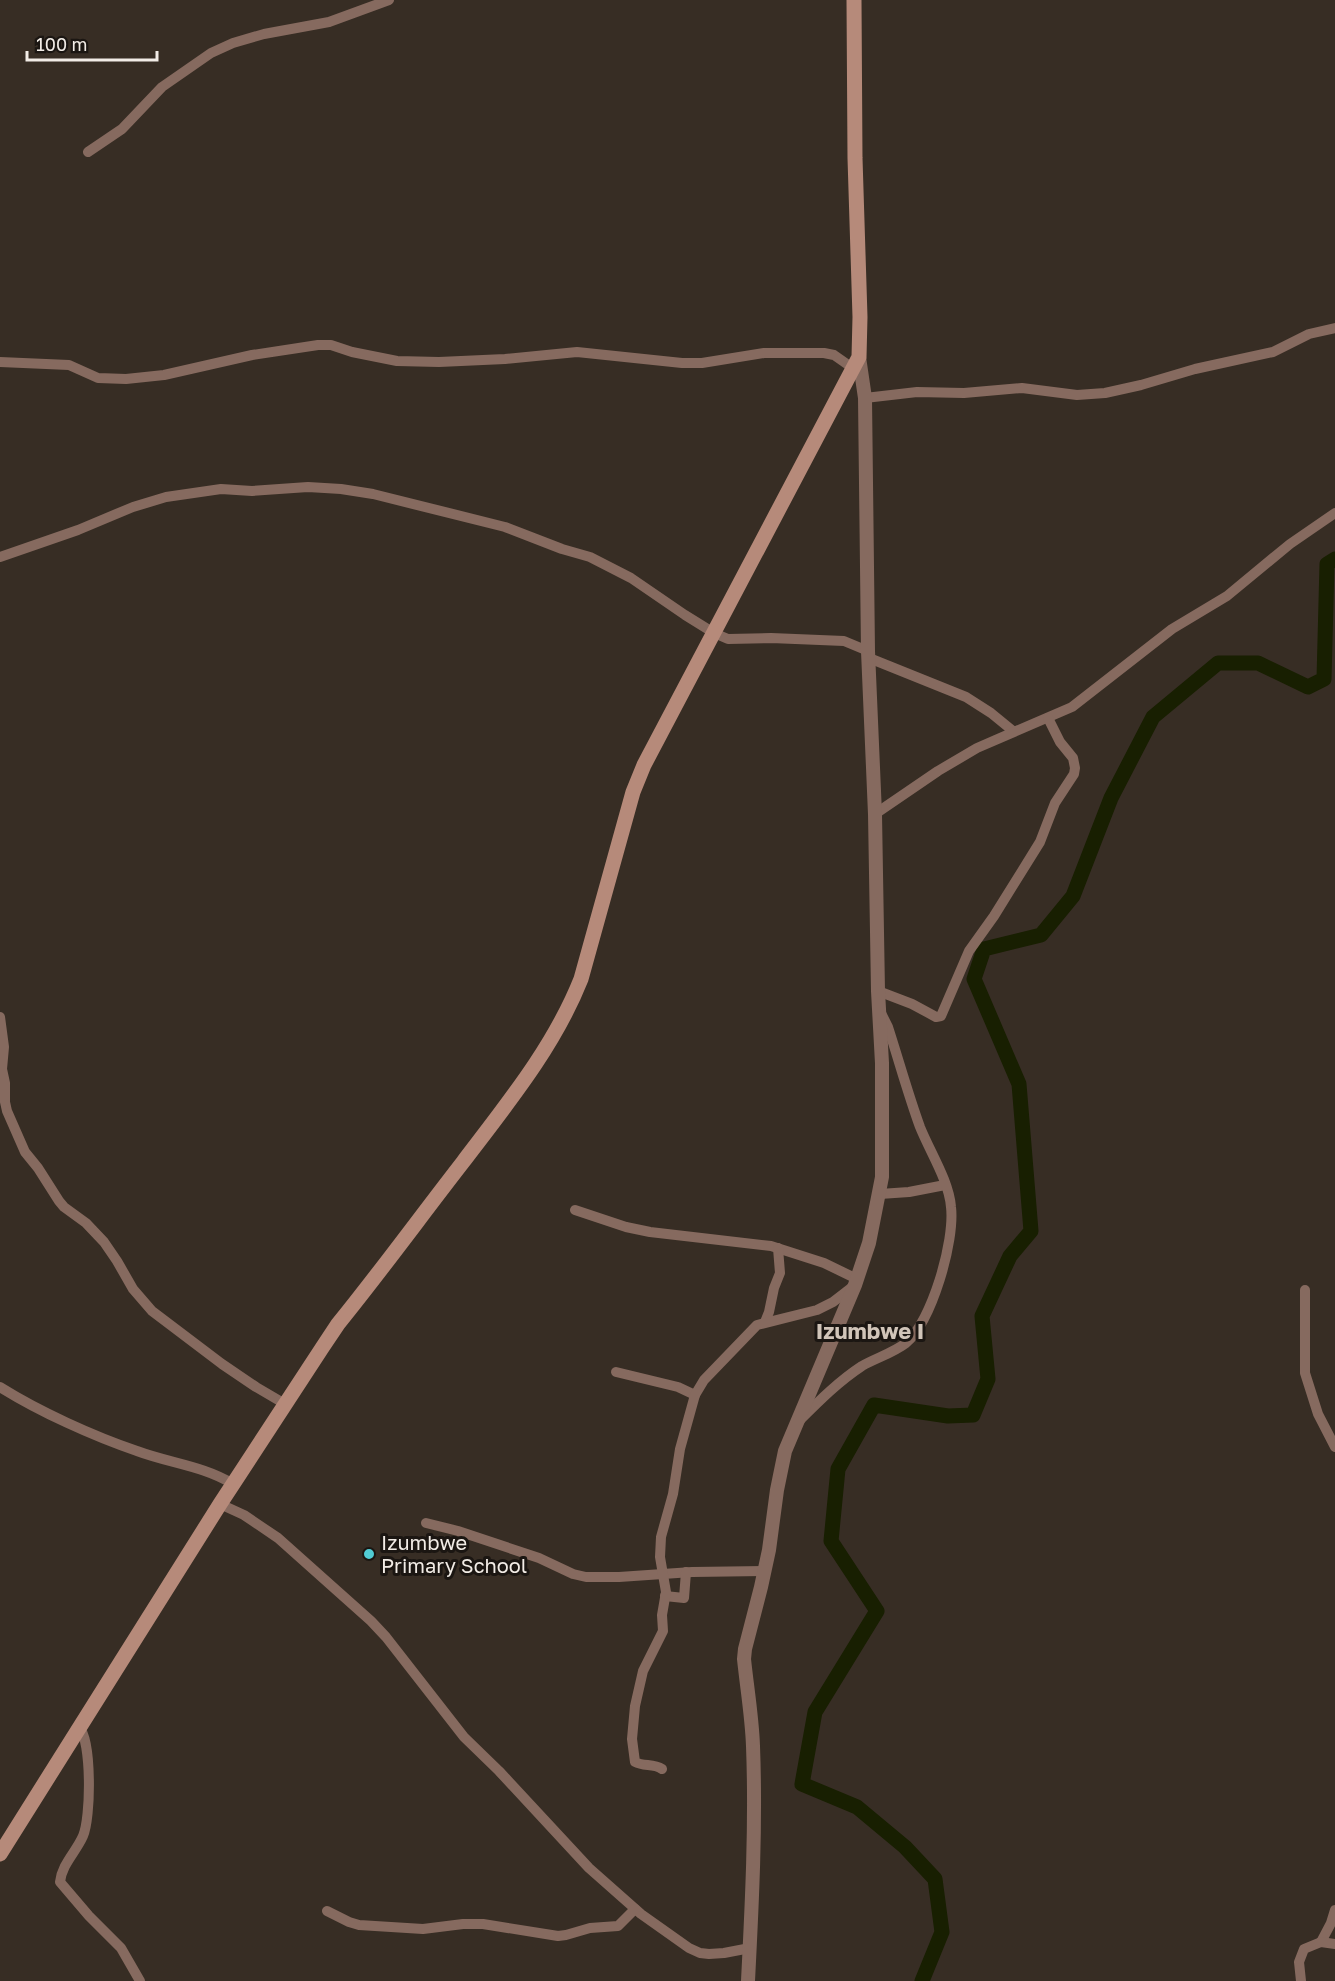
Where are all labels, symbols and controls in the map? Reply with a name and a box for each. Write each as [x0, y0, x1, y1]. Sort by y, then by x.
scale bar [27, 24, 158, 62]
text: 100 m [36, 33, 87, 55]
district label: Izumbwe I [816, 1317, 924, 1344]
place label: Izumbwe Primary School [381, 1530, 527, 1577]
marker: Izumbwe Primary School [362, 1547, 376, 1561]

